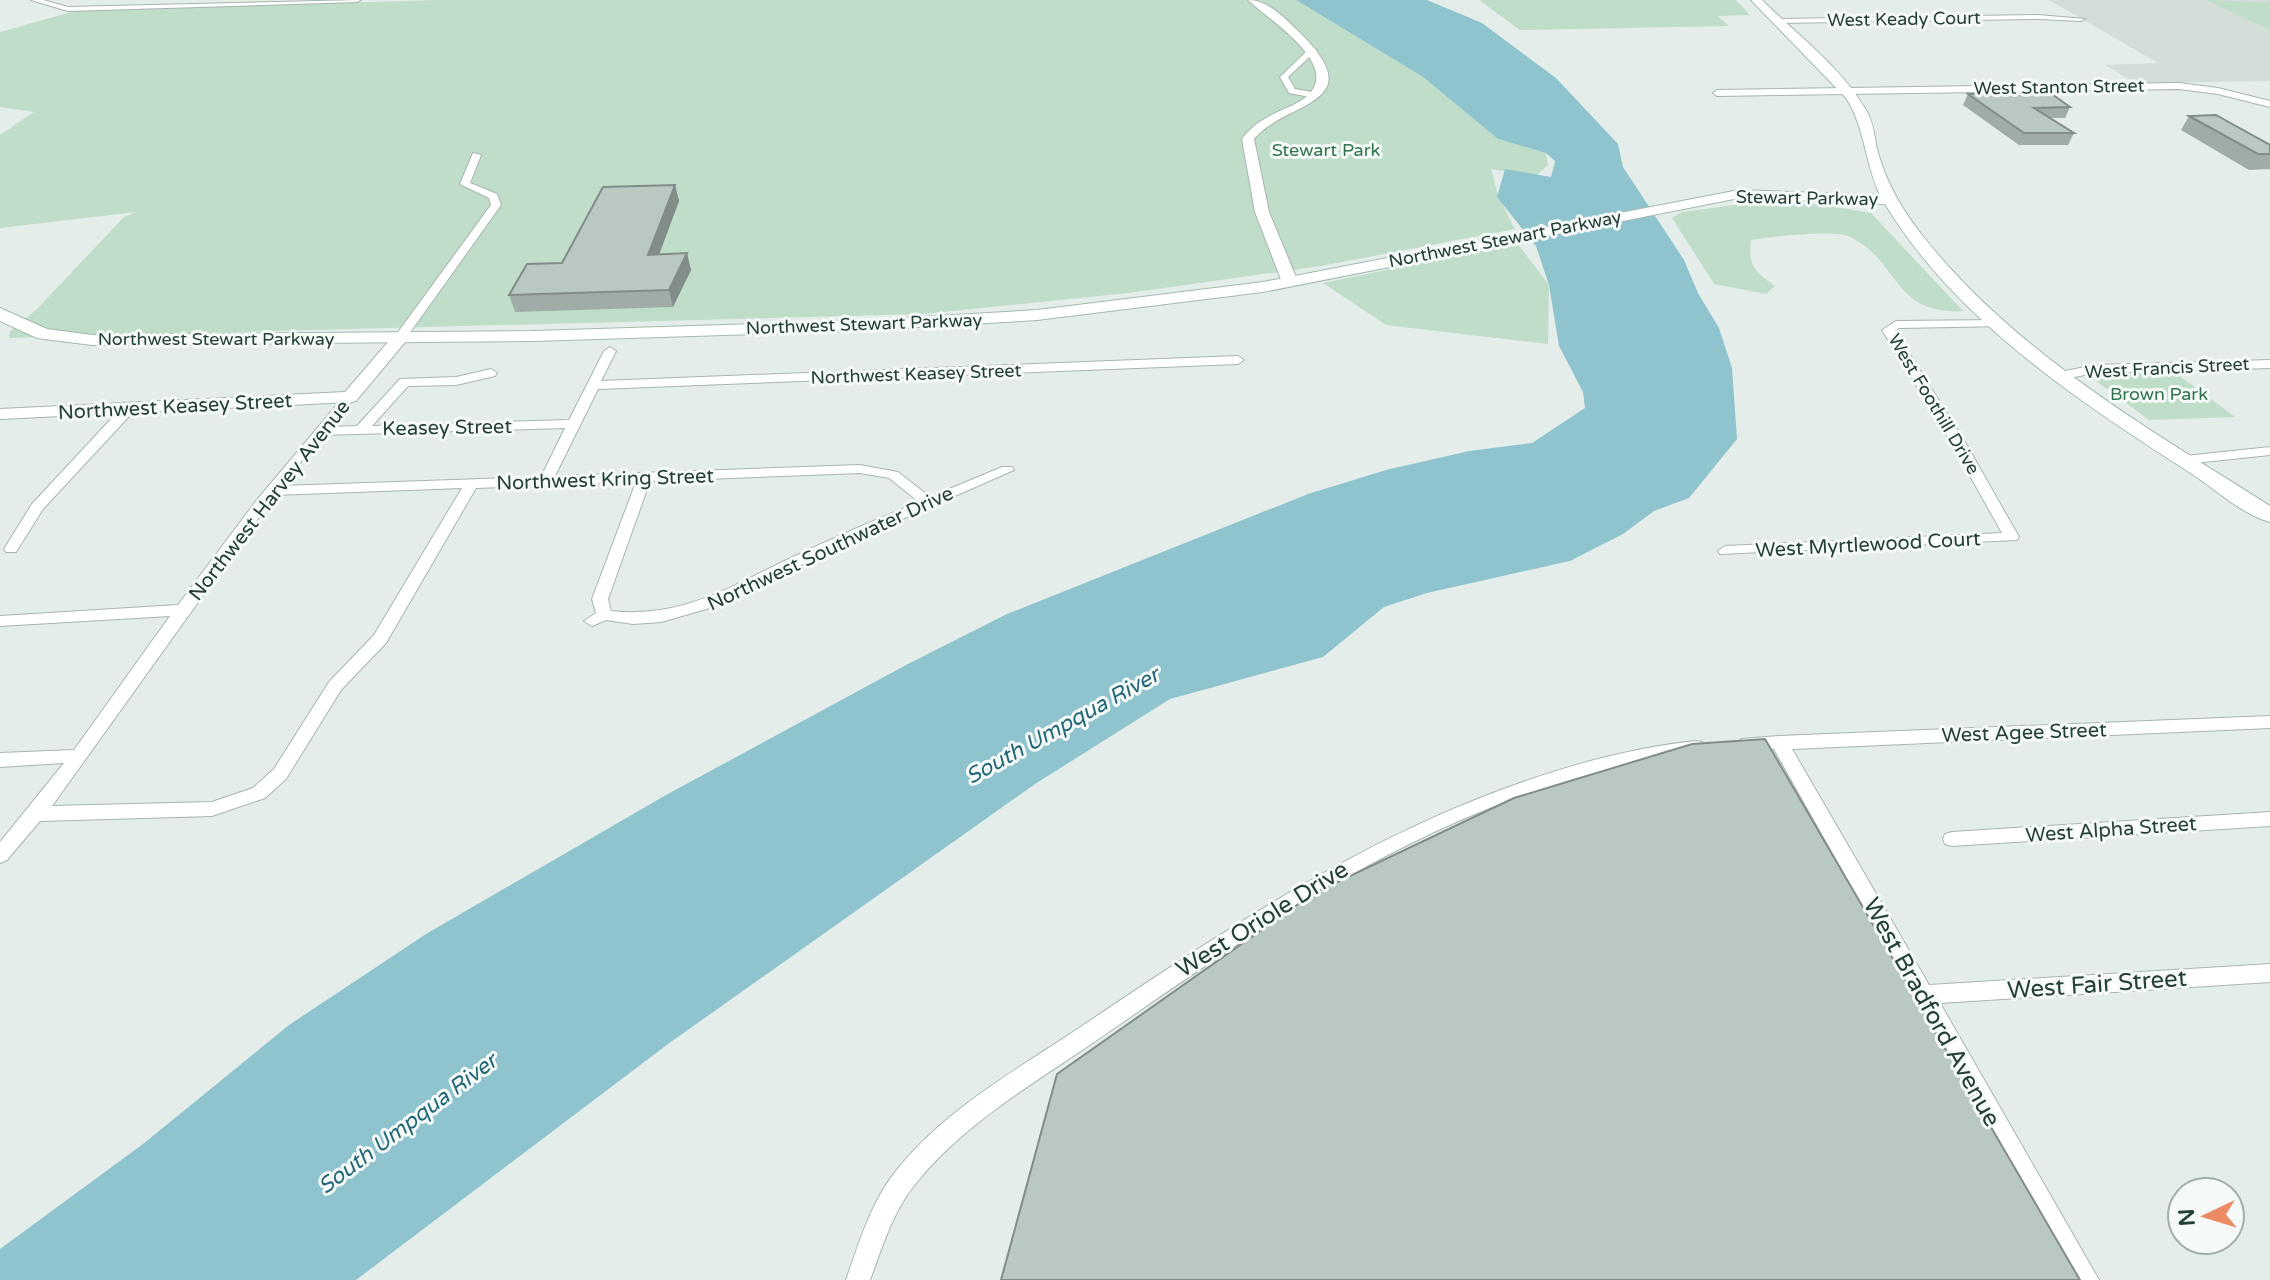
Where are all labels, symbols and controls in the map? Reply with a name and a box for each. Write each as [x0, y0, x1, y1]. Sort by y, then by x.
street label: West Keady Court [1827, 7, 1981, 31]
street label: West Stanton Street [1973, 75, 2145, 99]
park label: Stewart Park [1272, 139, 1381, 161]
street label: Stewart Parkway [1736, 186, 1879, 210]
street label: Northwest Stewart Parkway [1387, 206, 1624, 272]
street label: Northwest Stewart Parkway [745, 309, 983, 339]
street label: Northwest Stewart Parkway [98, 328, 335, 350]
street label: West Foothill Drive [1883, 330, 1985, 478]
street label: West Francis Street [2084, 353, 2250, 383]
street label: Northwest Keasey Street [810, 359, 1022, 389]
park label: Brown Park [2110, 383, 2208, 405]
street label: Northwest Keasey Street [57, 389, 293, 425]
street label: Northwest Harvey Avenue [184, 396, 356, 606]
street label: Keasey Street [382, 415, 513, 441]
street label: Northwest Kring Street [496, 464, 715, 496]
street label: Northwest Southwater Drive [704, 481, 957, 617]
street label: West Myrtlewood Court [1755, 527, 1982, 563]
water label: South Umpqua River [961, 661, 1166, 790]
street label: West Agee Street [1941, 718, 2107, 748]
street label: West Alpha Street [2025, 812, 2198, 848]
street label: West Oriole Drive [1171, 855, 1354, 984]
street label: West Bradford Avenue [1857, 893, 2007, 1132]
street label: West Fair Street [2006, 964, 2188, 1005]
water label: South Umpqua River [313, 1047, 504, 1200]
north arrow [2166, 1176, 2246, 1256]
text: N [2173, 1208, 2201, 1227]

